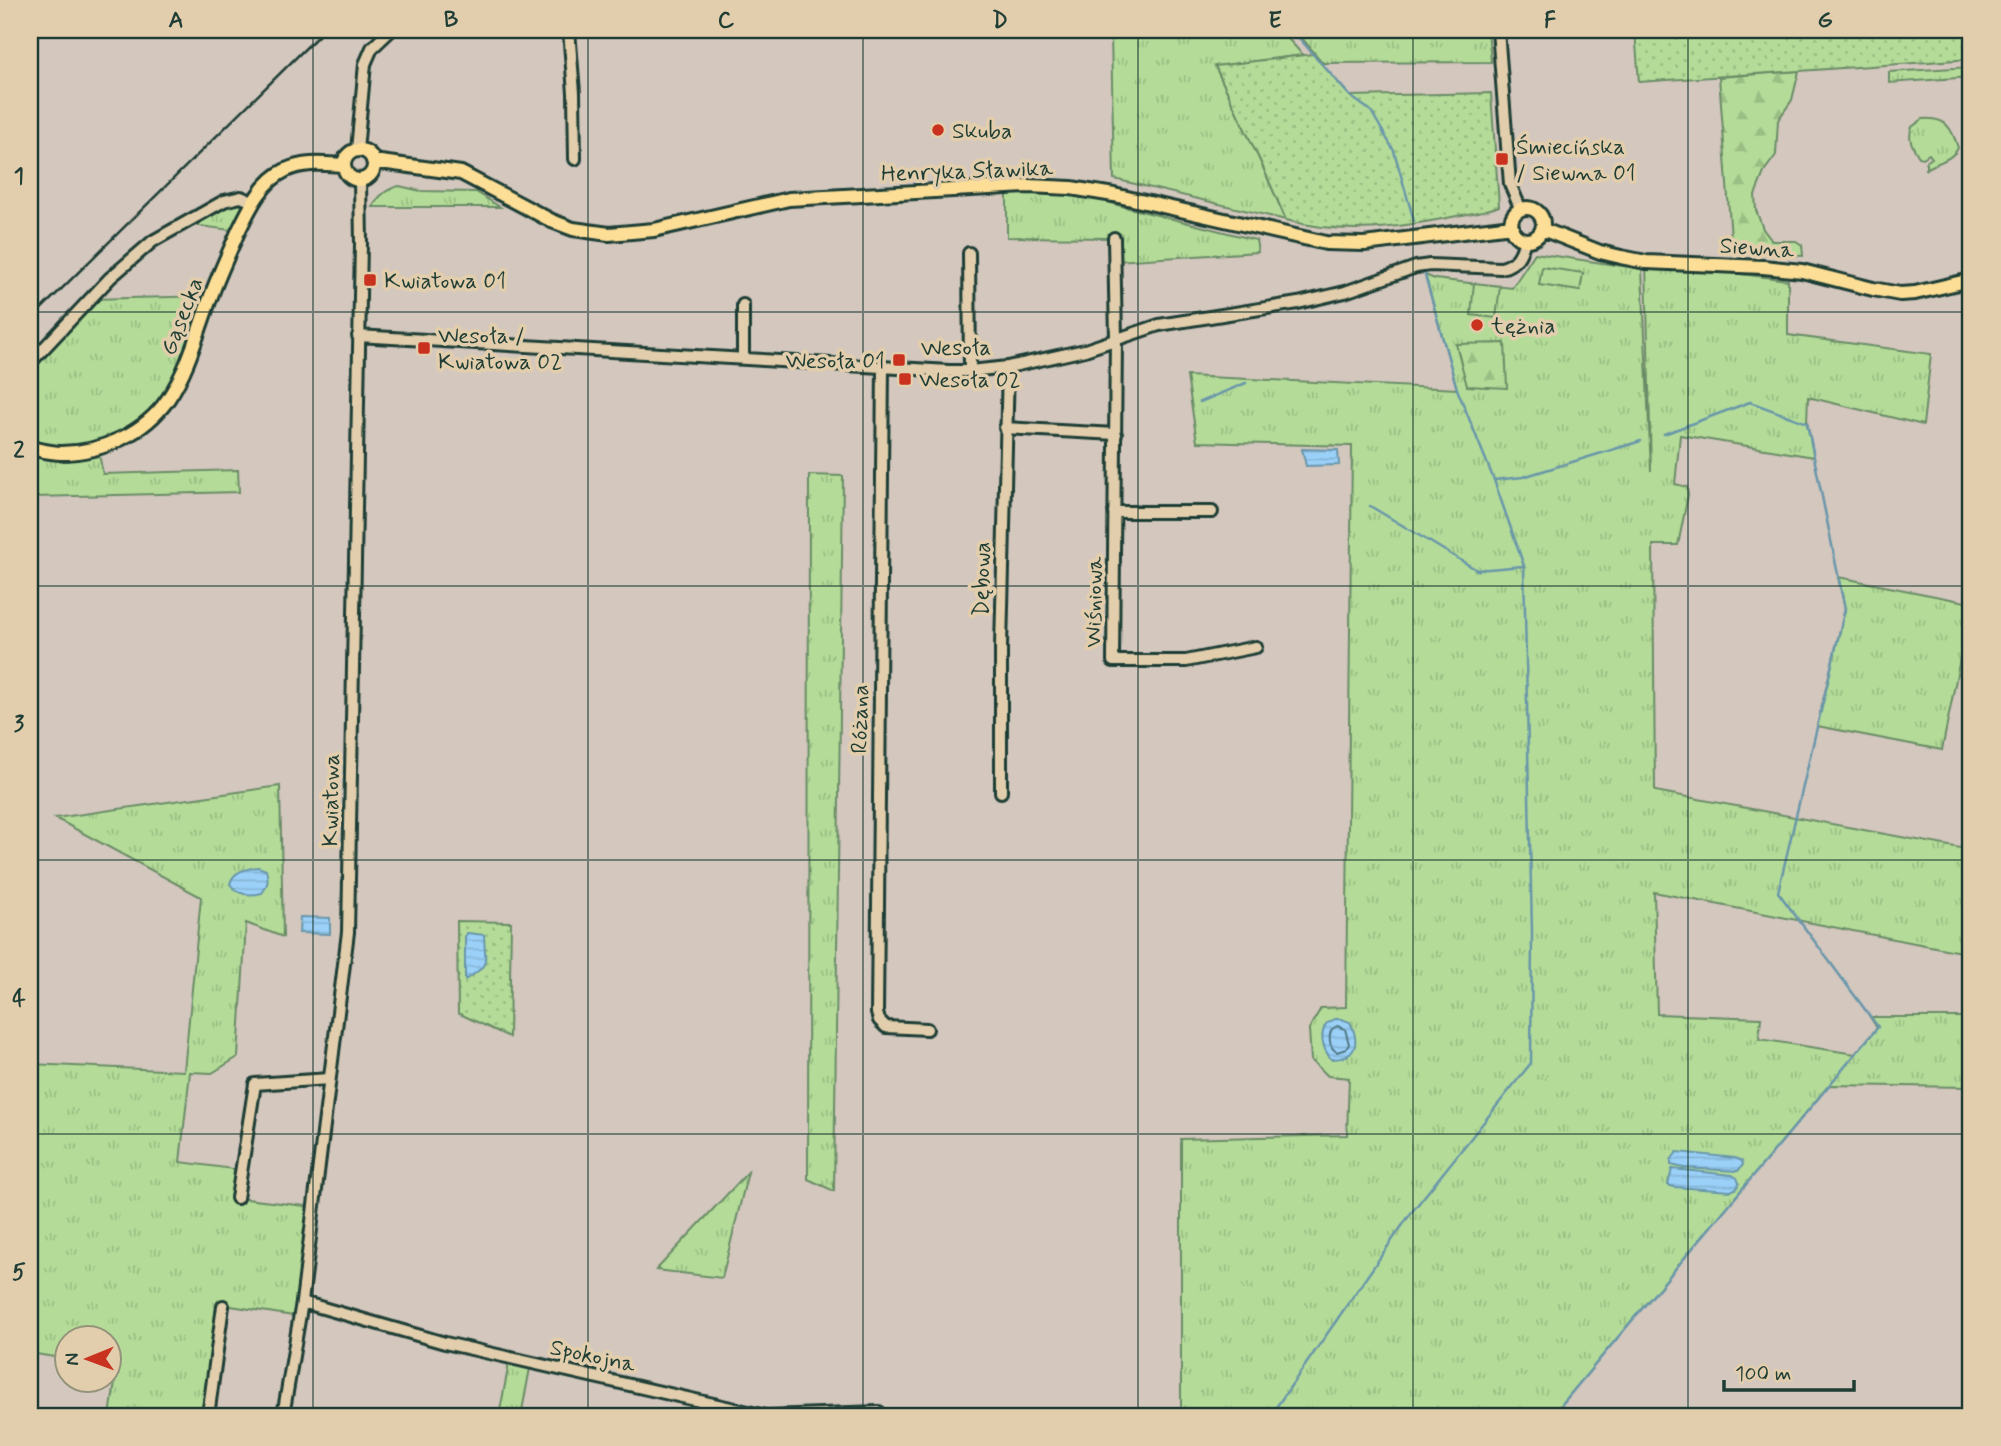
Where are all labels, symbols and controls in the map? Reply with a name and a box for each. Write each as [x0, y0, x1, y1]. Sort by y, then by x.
text: A [168, 6, 184, 36]
text: B [444, 6, 459, 36]
text: C [718, 6, 735, 36]
text: D [992, 6, 1008, 36]
text: E [1268, 6, 1282, 36]
text: F [1544, 6, 1556, 36]
text: G [1817, 6, 1833, 36]
place label: Skuba [952, 117, 1012, 147]
marker: Skuba [930, 122, 946, 138]
place label: Śmiecińska / Siewna 01 [1516, 133, 1636, 189]
marker: Śmiecińska / Siewna 01 [1494, 151, 1510, 167]
street label: Henryka Sławika [881, 154, 1054, 190]
text: 1 [14, 162, 24, 192]
street label: Siewna [1719, 231, 1795, 267]
place label: Kwiatowa 01 [384, 267, 506, 297]
marker: Kwiatowa 01 [362, 272, 378, 288]
street label: Gąsecka [154, 273, 211, 360]
place label: tężnia [1490, 312, 1556, 342]
marker: tężnia [1469, 317, 1485, 333]
place label: Wesoła / Kwiatowa 02 [438, 322, 562, 378]
street label: Wesoła [921, 333, 992, 365]
marker: Wesoła / Kwiatowa 02 [416, 340, 432, 356]
place label: Wesoła 01 [786, 347, 885, 377]
marker: Wesoła 01 [891, 352, 907, 368]
place label: Wesoła 02 [919, 366, 1021, 396]
marker: Wesoła 02 [897, 371, 913, 387]
text: 2 [13, 436, 25, 466]
street label: Dębowa [967, 541, 999, 617]
street label: Wiśniowa [1079, 556, 1111, 648]
street label: Różana [845, 684, 877, 754]
text: 3 [14, 710, 25, 740]
street label: Kwiatowa [316, 753, 348, 847]
text: 4 [12, 984, 26, 1014]
text: 5 [12, 1258, 26, 1288]
north arrow [52, 1324, 122, 1394]
street label: Spokojna [547, 1333, 638, 1381]
scale bar [1724, 1348, 1854, 1392]
text: N [60, 1353, 85, 1366]
text: 100 m [1735, 1360, 1791, 1388]

